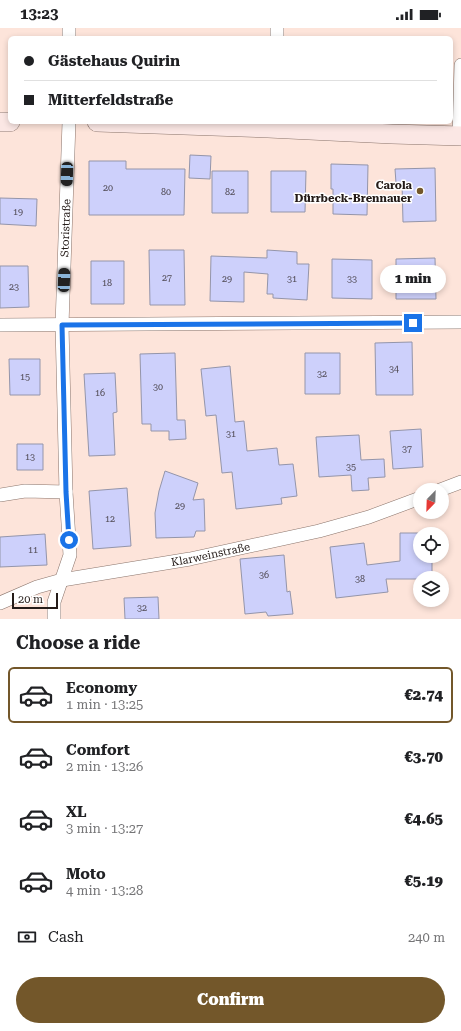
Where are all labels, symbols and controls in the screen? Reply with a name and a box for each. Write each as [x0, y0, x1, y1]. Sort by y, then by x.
text: 13:23 [20, 5, 58, 23]
text: Gästehaus Quirin [48, 52, 180, 70]
text: Mitterfeldstraße [48, 91, 173, 109]
car [61, 162, 73, 186]
place label: Carola Dürrbeck-Brennauer [295, 179, 413, 205]
house number: 20 [103, 183, 113, 193]
marker: Carola Dürrbeck-Brennauer [415, 186, 425, 196]
house number: 80 [161, 187, 171, 197]
house number: 82 [225, 187, 235, 197]
street label: Storistraße [58, 199, 73, 257]
house number: 19 [13, 207, 23, 217]
callout: 1 min [380, 265, 446, 293]
car [58, 268, 70, 292]
text: 1 min [395, 271, 431, 286]
house number: 27 [162, 273, 172, 283]
house number: 29 [222, 274, 232, 284]
house number: 31 [287, 274, 297, 284]
house number: 33 [347, 274, 357, 284]
house number: 18 [102, 278, 112, 288]
house number: 23 [9, 282, 19, 292]
route end [404, 314, 422, 332]
house number: 34 [389, 364, 399, 374]
house number: 32 [317, 369, 327, 379]
house number: 15 [20, 372, 30, 382]
house number: 30 [153, 382, 163, 392]
house number: 16 [95, 388, 105, 398]
house number: 31 [226, 429, 236, 439]
house number: 37 [402, 444, 412, 454]
house number: 13 [25, 452, 35, 462]
house number: 35 [346, 462, 356, 472]
north arrow [413, 483, 449, 519]
map controls [413, 483, 449, 607]
house number: 29 [175, 501, 185, 511]
house number: 12 [105, 514, 115, 524]
button: locate [413, 527, 449, 563]
route start [60, 531, 78, 549]
street label: Klarweinstraße [170, 540, 251, 569]
house number: 11 [28, 545, 38, 555]
house number: 36 [259, 570, 269, 580]
button: layers [413, 571, 449, 607]
house number: 38 [355, 574, 365, 584]
scale bar [12, 591, 58, 610]
text: 20 m [18, 593, 43, 606]
house number: 32 [137, 603, 147, 613]
text: Choose a ride [16, 632, 140, 653]
icon: car [18, 677, 54, 713]
text: Economy [66, 679, 137, 697]
text: €2.74 [404, 686, 443, 704]
text: 1 min · 13:25 [66, 697, 143, 712]
icon: car [18, 739, 54, 775]
text: Comfort [66, 741, 130, 759]
text: €3.70 [404, 748, 443, 766]
text: 2 min · 13:26 [66, 759, 143, 774]
icon: car [18, 801, 54, 837]
text: XL [66, 803, 87, 821]
text: €4.65 [404, 810, 443, 828]
text: 3 min · 13:27 [66, 821, 143, 836]
icon: car [18, 863, 54, 899]
text: Moto [66, 865, 106, 883]
text: €5.19 [404, 872, 443, 890]
text: 4 min · 13:28 [66, 883, 143, 898]
icon: cash [16, 926, 38, 948]
text: Cash [48, 928, 84, 946]
text: 240 m [408, 930, 445, 945]
button: Confirm [16, 977, 445, 1023]

